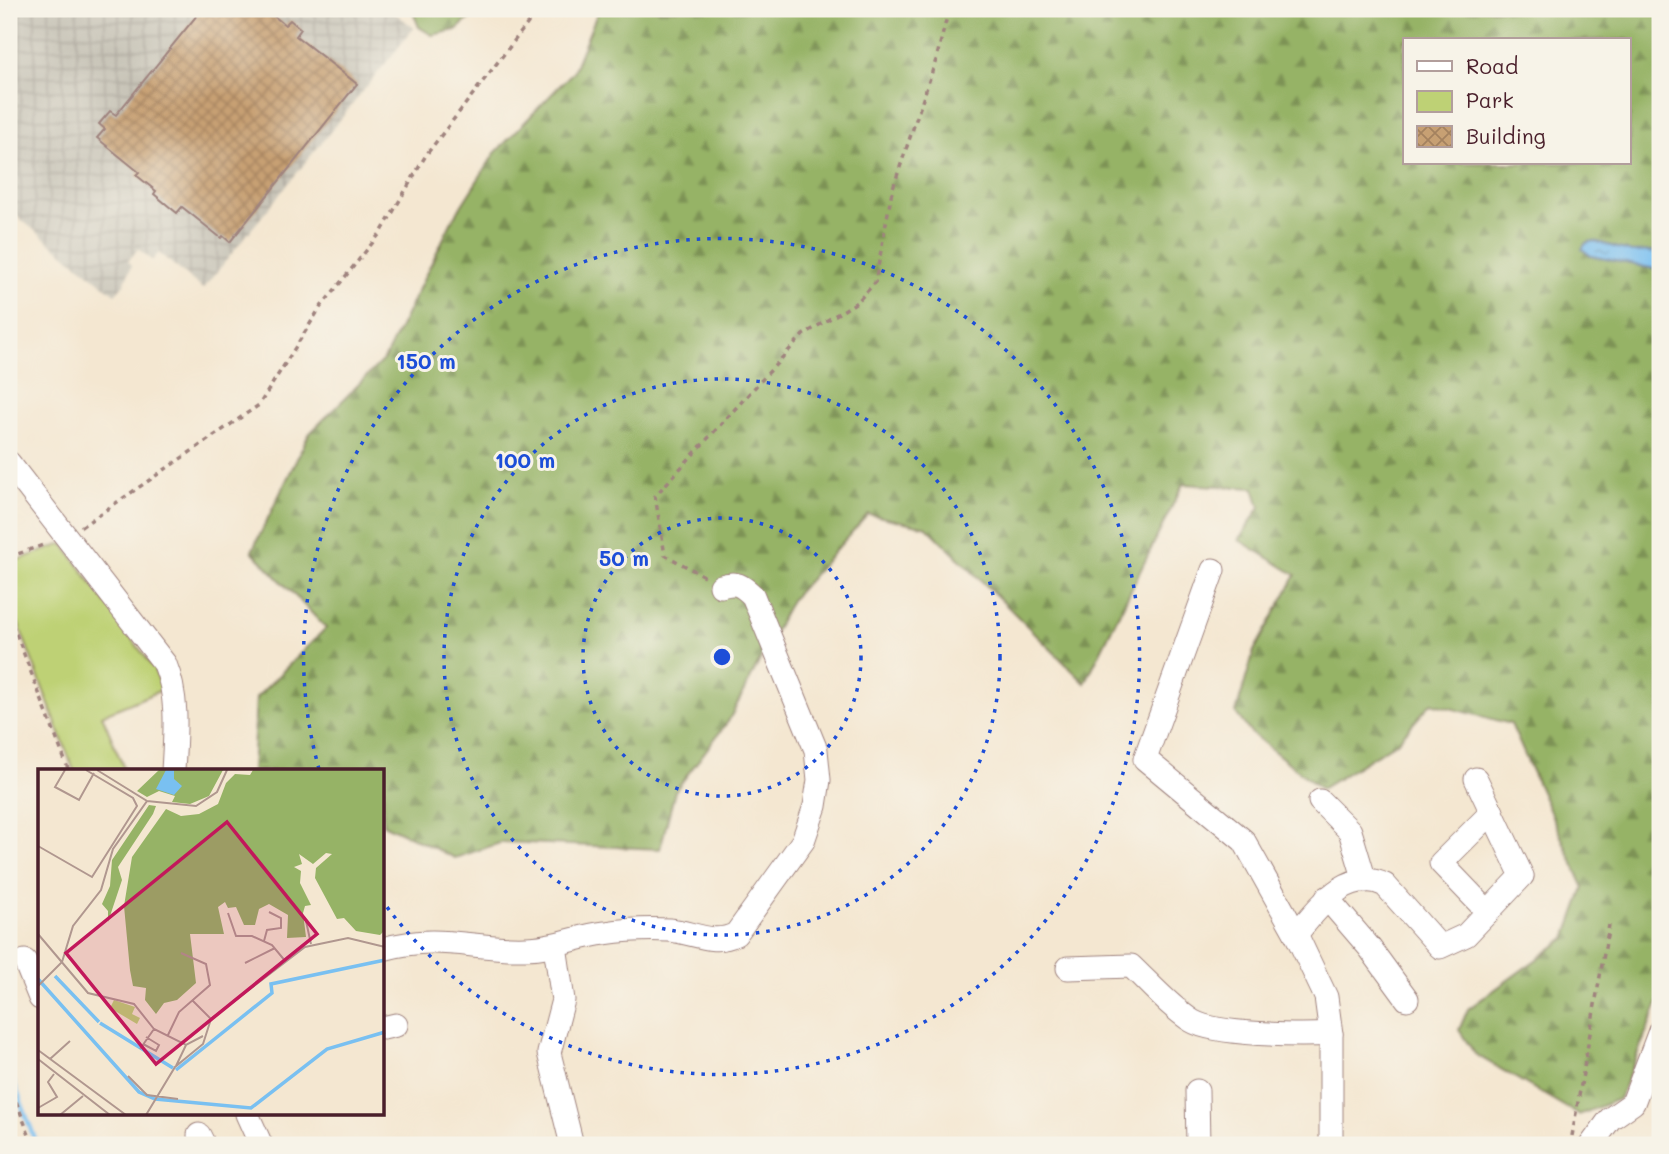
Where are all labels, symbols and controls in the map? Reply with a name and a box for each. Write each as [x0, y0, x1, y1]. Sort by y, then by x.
legend [1403, 38, 1630, 164]
text: Road [1466, 52, 1518, 79]
text: Park [1466, 86, 1514, 113]
text: Building [1466, 122, 1546, 149]
text: 150 m [396, 347, 456, 374]
text: 100 m [495, 446, 555, 473]
text: 50 m [599, 544, 649, 571]
centre of rings [710, 645, 734, 669]
inset map [38, 769, 385, 1116]

